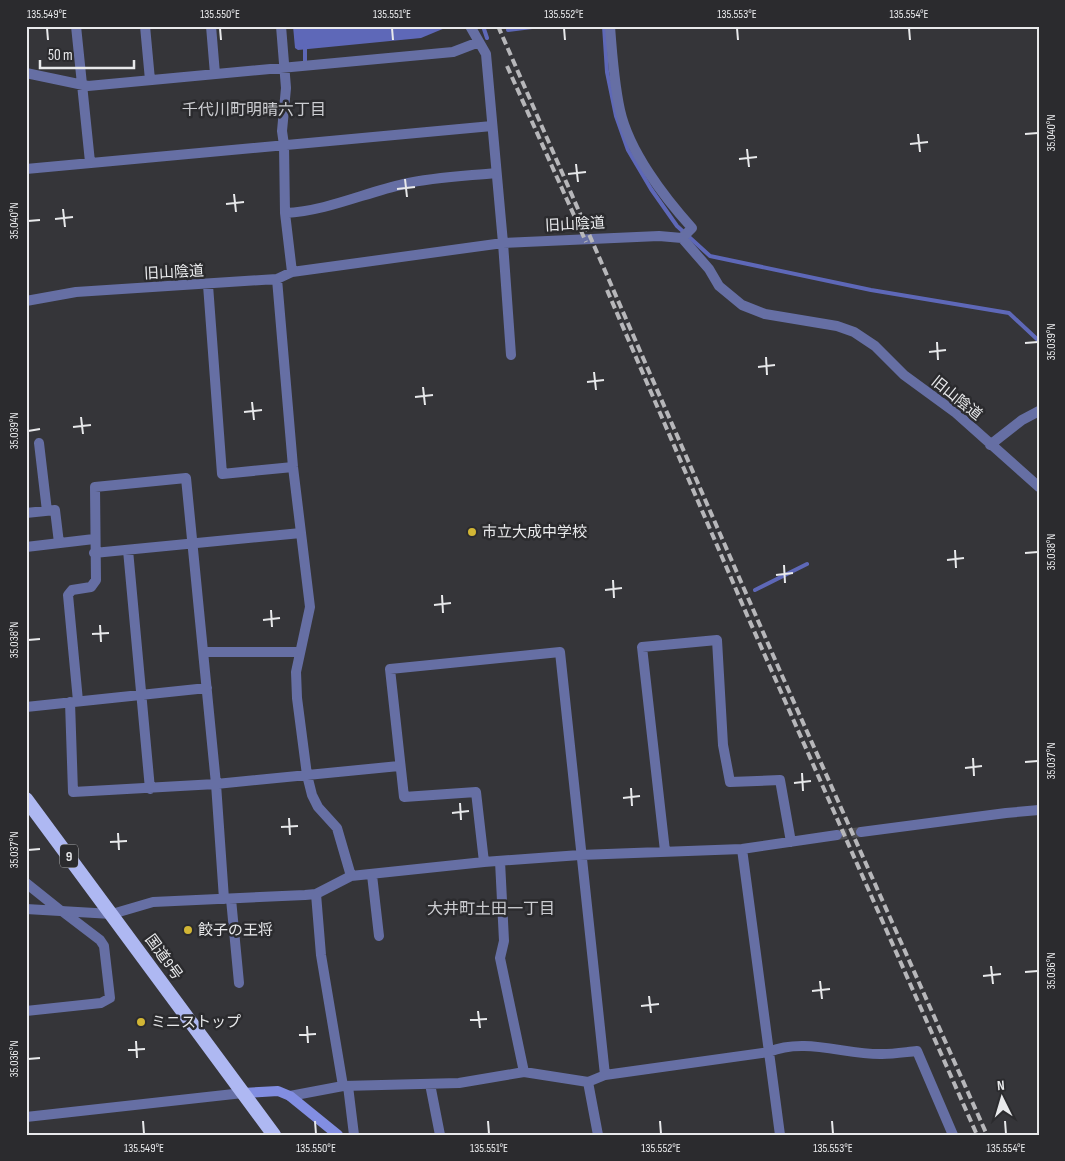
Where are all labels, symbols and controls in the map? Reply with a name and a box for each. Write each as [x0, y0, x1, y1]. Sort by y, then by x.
text: 135.549°E [27, 7, 67, 22]
text: 135.550°E [200, 7, 240, 22]
text: 135.551°E [373, 7, 411, 22]
text: 135.552°E [544, 7, 584, 22]
text: 135.553°E [717, 7, 757, 22]
text: 135.554°E [890, 7, 929, 22]
scale bar [40, 38, 134, 70]
text: 50 m [48, 46, 73, 65]
district label: 千代川町明晴六丁目 [182, 101, 326, 120]
text: 35.040°N [1044, 114, 1059, 152]
text: 35.040°N [7, 202, 22, 240]
street label: 旧山陰道 [545, 213, 605, 236]
street label: 旧山陰道 [144, 261, 204, 284]
text: 35.039°N [1044, 323, 1059, 361]
street label: 旧山陰道 [927, 372, 986, 425]
text: 35.039°N [7, 412, 22, 450]
place label: 市立大成中学校 [482, 523, 587, 542]
marker: 市立大成中学校 [466, 526, 478, 538]
text: 35.038°N [1044, 534, 1059, 570]
text: 35.038°N [7, 622, 22, 658]
text: 35.037°N [1044, 742, 1059, 780]
text: 35.037°N [7, 831, 22, 869]
road number: 9 [60, 844, 78, 868]
district label: 大井町土田一丁目 [427, 900, 555, 919]
place label: 餃子の王将 [198, 921, 273, 940]
marker: 餃子の王将 [182, 924, 194, 936]
street label: 国道9号 [141, 931, 186, 984]
text: 35.036°N [1044, 952, 1059, 990]
place label: ミニストップ [151, 1013, 241, 1032]
marker: ミニストップ [135, 1016, 147, 1028]
text: 35.036°N [7, 1040, 22, 1078]
north arrow [978, 1074, 1028, 1124]
text: N [996, 1077, 1005, 1094]
text: 135.549°E [124, 1141, 164, 1156]
text: 135.550°E [296, 1141, 336, 1156]
text: 135.551°E [470, 1141, 508, 1156]
text: 135.552°E [641, 1141, 681, 1156]
text: 135.553°E [813, 1141, 853, 1156]
text: 135.554°E [987, 1141, 1026, 1156]

